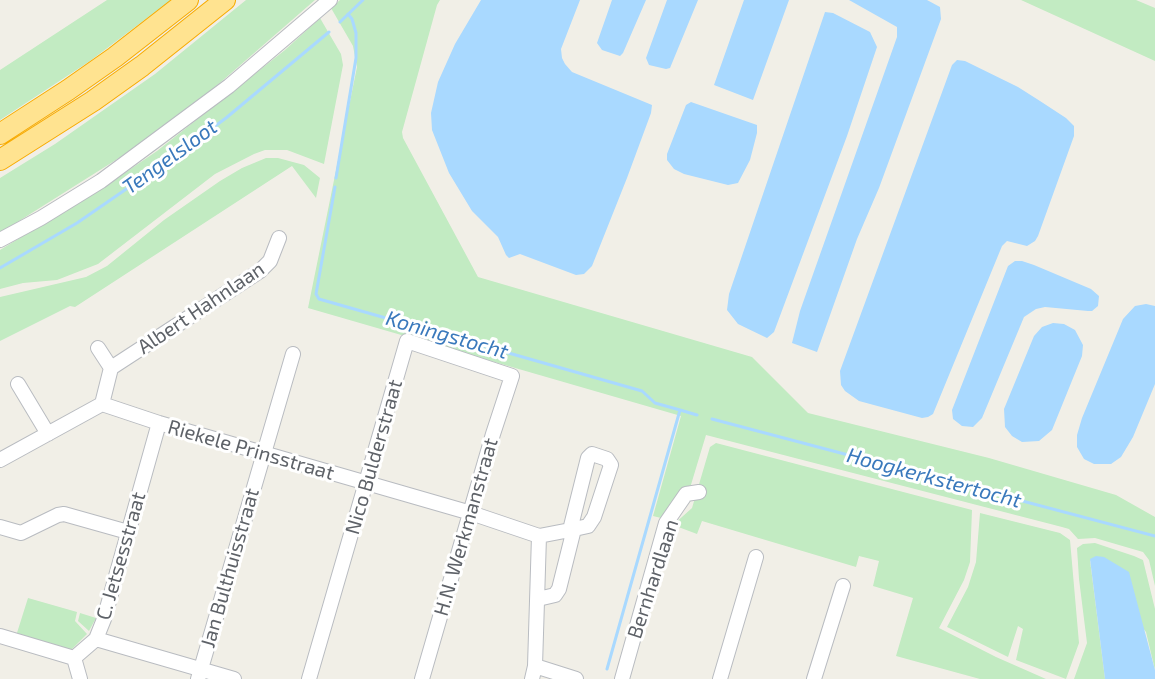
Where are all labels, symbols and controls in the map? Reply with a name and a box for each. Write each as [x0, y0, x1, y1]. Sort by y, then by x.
water label: Tengelsloot [118, 114, 222, 200]
street label: Albert Hahnlaan [133, 257, 269, 359]
water label: Koningstocht [383, 306, 511, 364]
street label: Nico Bulderstraat [340, 377, 408, 537]
street label: Riekele Prinsstraat [165, 415, 337, 485]
street label: H.N. Werkmanstraat [429, 435, 503, 619]
water label: Hoogkerkstertocht [844, 443, 1024, 513]
street label: Jan Bulthuisstraat [196, 486, 264, 650]
street label: C. Jetsesstraat [91, 489, 151, 623]
street label: Bernhardlaan [622, 516, 684, 642]

